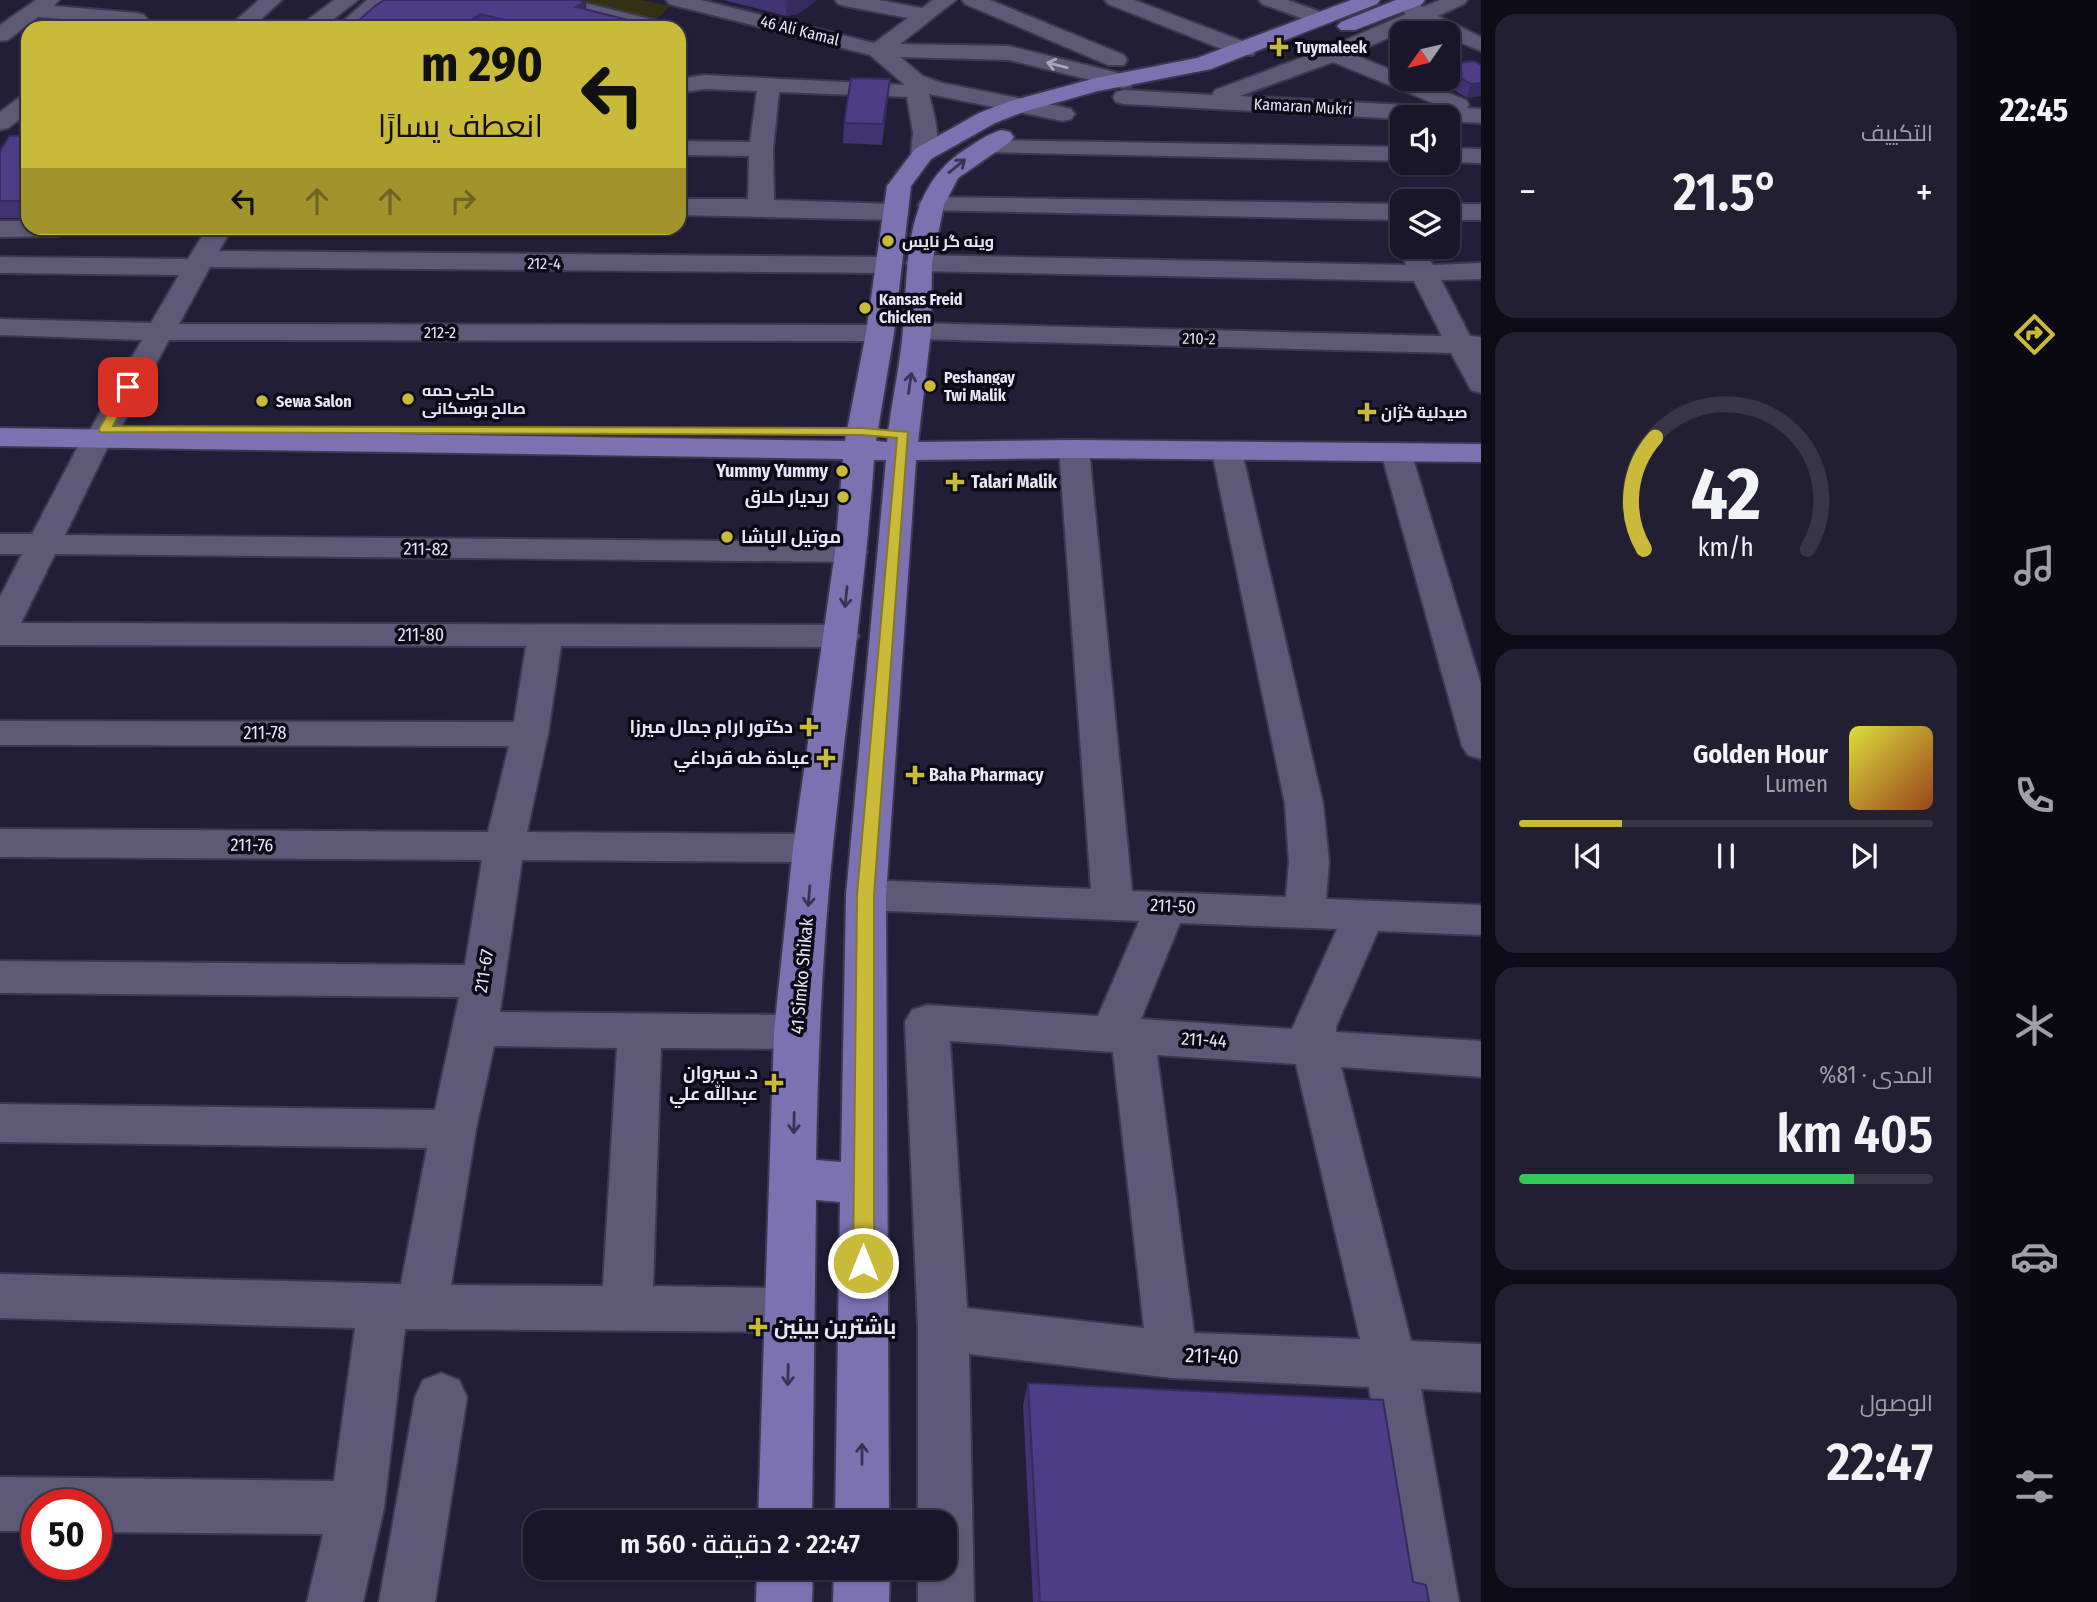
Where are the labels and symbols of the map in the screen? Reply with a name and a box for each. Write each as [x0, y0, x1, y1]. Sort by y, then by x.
street label: 46 Ali Kamal [759, 12, 841, 49]
north arrow [1390, 21, 1460, 91]
marker: Tuymaleek [1269, 37, 1289, 57]
place label: Tuymaleek [1295, 38, 1368, 57]
one-way arrow [1046, 58, 1069, 71]
street label: Kamaran Mukri [1253, 94, 1353, 119]
one-way arrow [948, 158, 966, 174]
place label: وینه گر نایس [902, 232, 994, 251]
marker: وینه گر نایس [880, 233, 896, 249]
street label: 212-4 [527, 254, 561, 273]
place label: Kansas Freid Chicken [879, 290, 963, 327]
marker: Kansas Freid Chicken [857, 300, 873, 316]
street label: 212-2 [424, 323, 456, 342]
street label: 210-2 [1182, 329, 1216, 348]
pin [98, 357, 158, 417]
place label: Peshangay Twi Malik [944, 368, 1015, 405]
one-way arrow [904, 372, 917, 395]
marker: Peshangay Twi Malik [922, 378, 938, 394]
place label: حاجی حمه صالح بوسکانی [422, 381, 526, 419]
marker: حاجی حمه صالح بوسکانی [400, 391, 416, 407]
place label: Sewa Salon [276, 392, 352, 411]
marker: Sewa Salon [254, 393, 270, 409]
place label: صيدلية كژان [1381, 403, 1468, 422]
marker: صيدلية كژان [1359, 404, 1375, 420]
place label: Yummy Yummy [715, 460, 828, 482]
marker: Yummy Yummy [834, 463, 850, 479]
place label: Talari Malik [971, 471, 1058, 493]
marker: Talari Malik [945, 472, 965, 492]
place label: ریدیار حلاق [745, 486, 829, 508]
marker: ریدیار حلاق [835, 489, 851, 505]
place label: موتيل الباشا [741, 526, 841, 548]
marker: موتيل الباشا [719, 529, 735, 545]
street label: 211-82 [403, 538, 449, 560]
one-way arrow [840, 585, 853, 608]
street label: 211-80 [398, 624, 444, 646]
place label: دكتور ارام جمال ميرزا [629, 716, 793, 739]
marker: دكتور ارام جمال ميرزا [799, 717, 819, 737]
street label: 211-78 [244, 722, 286, 744]
place label: عيادة طه قرداغي [673, 747, 810, 773]
marker: عيادة طه قرداغي [816, 748, 836, 768]
place label: Baha Pharmacy [929, 764, 1044, 786]
marker: Baha Pharmacy [907, 767, 923, 783]
street label: 211-76 [230, 834, 274, 856]
one-way arrow [802, 884, 815, 907]
street label: 211-50 [1150, 894, 1196, 918]
street label: 41 Simko Shikak [786, 916, 818, 1035]
street label: 211-67 [470, 948, 498, 994]
street label: 211-44 [1181, 1027, 1228, 1053]
place label: د. سيروان عبدالله علي [669, 1062, 758, 1109]
marker: د. سيروان عبدالله علي [764, 1073, 784, 1093]
one-way arrow [787, 1111, 801, 1134]
position arrow [826, 1226, 900, 1300]
place label: باشترين بينين [774, 1314, 896, 1340]
marker: باشترين بينين [748, 1317, 768, 1337]
street label: 211-40 [1185, 1342, 1239, 1370]
one-way arrow [781, 1363, 795, 1386]
one-way arrow [855, 1443, 869, 1466]
speed limit sign: 50 [21, 1489, 112, 1580]

